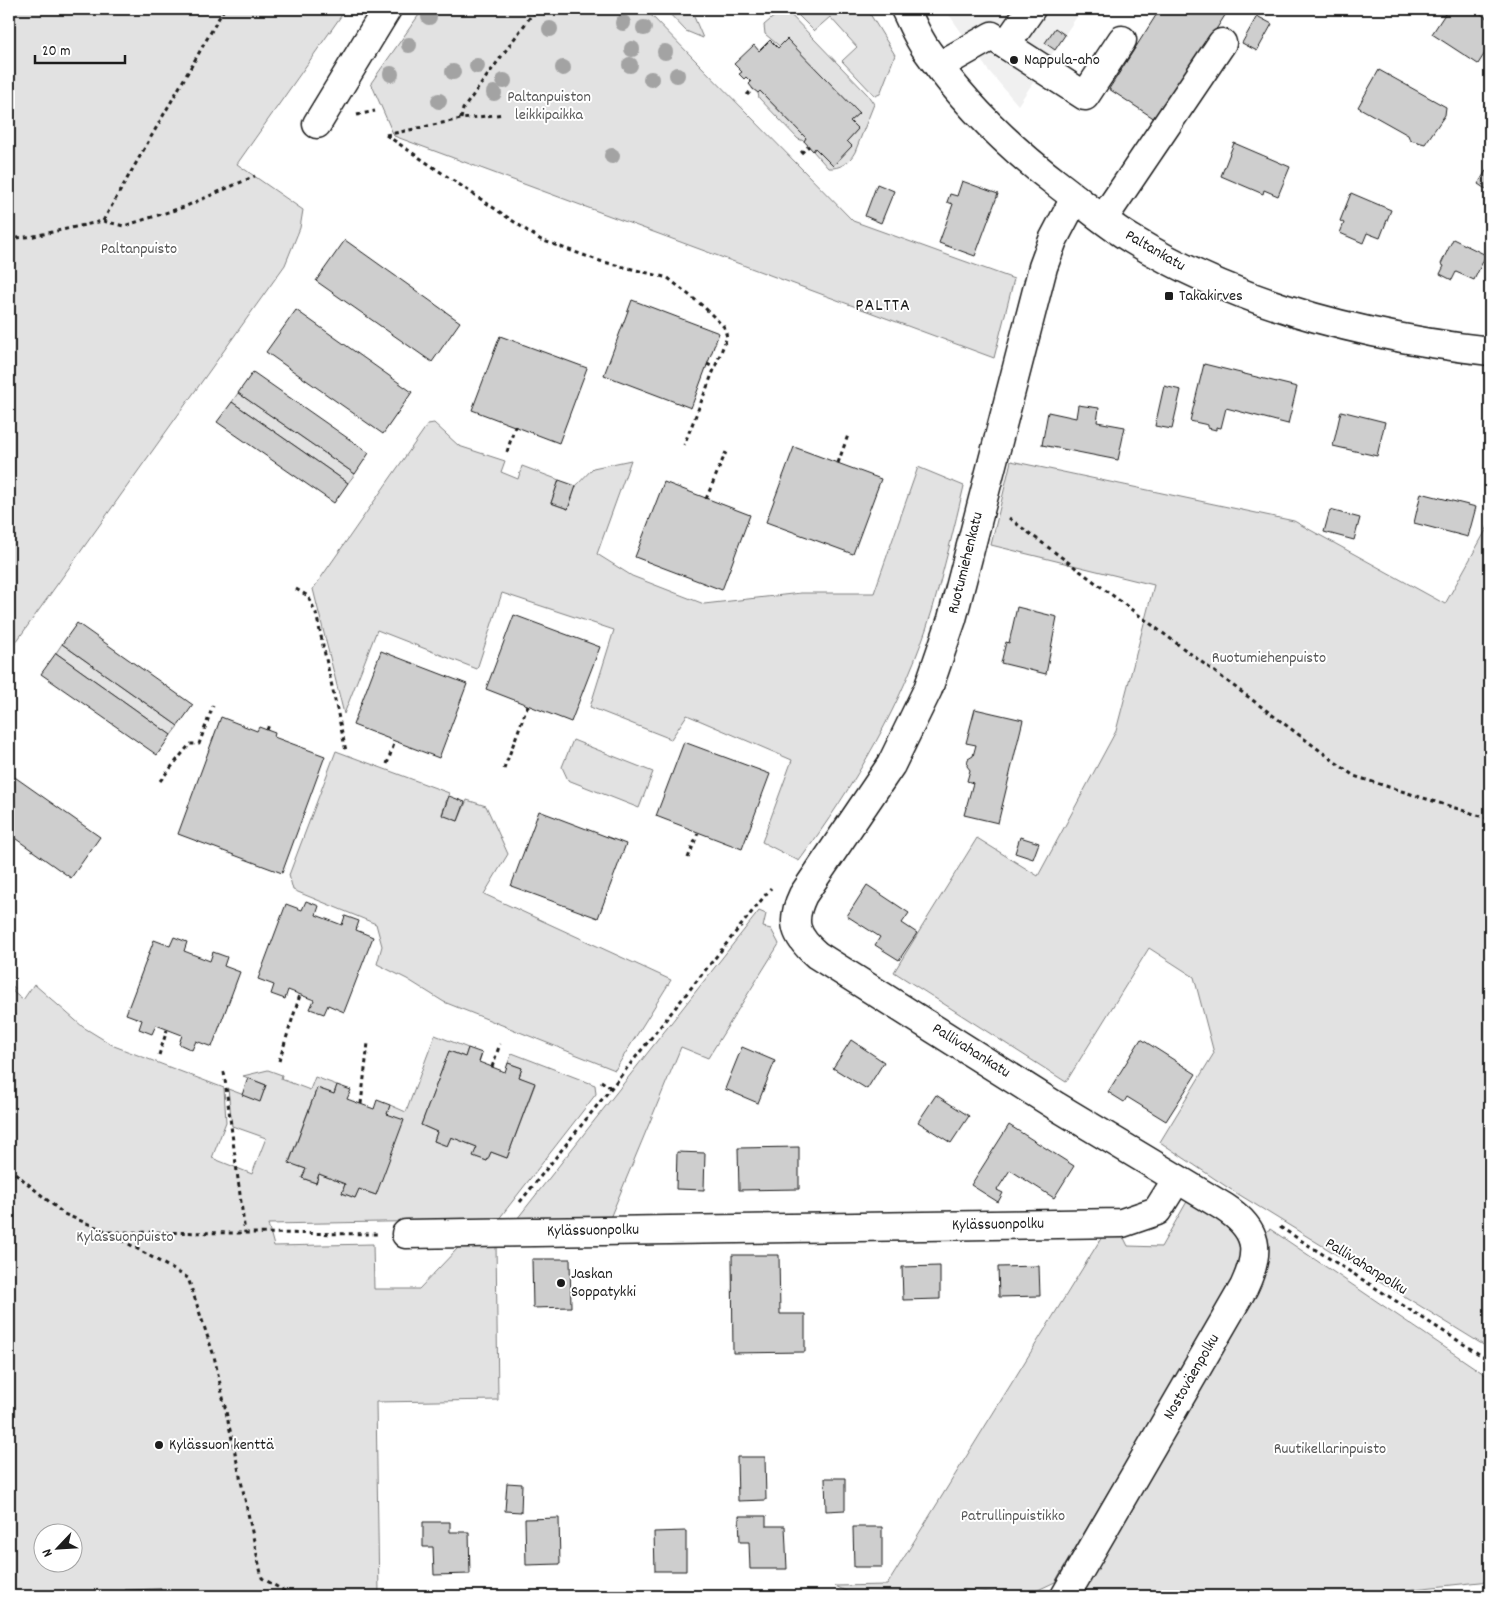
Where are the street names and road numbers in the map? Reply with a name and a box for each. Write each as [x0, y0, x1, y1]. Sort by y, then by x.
street label: Paltankatu [1121, 224, 1190, 278]
street label: Ruotumiehenkatu [942, 510, 990, 616]
street label: Pallivahankatu [927, 1018, 1015, 1084]
street label: Kylässuonpolku [952, 1213, 1044, 1237]
street label: Kylässuonpolku [547, 1219, 639, 1243]
street label: Pallivahanpolku [1320, 1232, 1412, 1302]
street label: Nostoväenpolku [1158, 1330, 1226, 1424]

